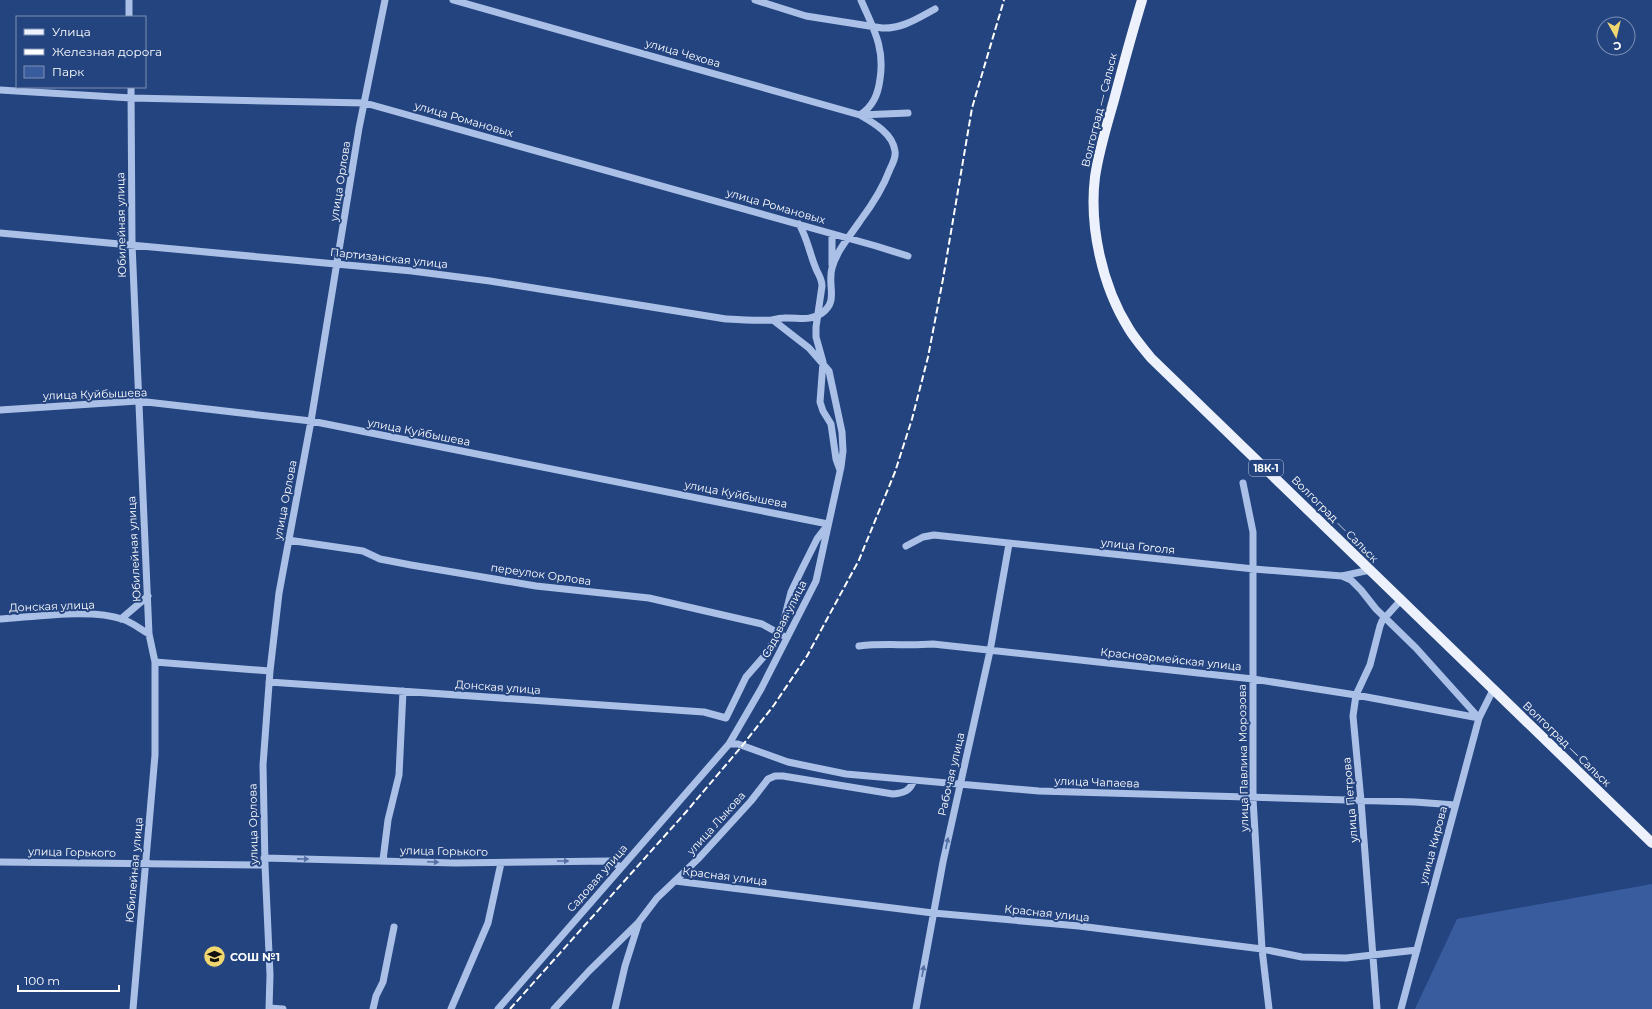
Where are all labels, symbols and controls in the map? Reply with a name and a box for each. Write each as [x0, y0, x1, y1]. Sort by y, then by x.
legend [16, 16, 146, 88]
north arrow [1596, 16, 1636, 56]
text: Улица [52, 24, 91, 39]
street label: улица Чехова [643, 35, 722, 70]
text: С [1612, 38, 1622, 53]
text: Железная дорога [52, 44, 162, 59]
street label: Волгоград — Сальск [1078, 51, 1120, 169]
text: Парк [52, 64, 84, 79]
street label: улица Романовых [412, 98, 515, 140]
street label: улица Орлова [327, 140, 353, 223]
street label: Юбилейная улица [113, 172, 129, 278]
street label: улица Романовых [724, 185, 827, 227]
street label: Партизанская улица [330, 245, 448, 271]
street label: улица Куйбышева [42, 385, 147, 403]
street label: улица Куйбышева [365, 415, 472, 449]
street label: улица Орлова [270, 459, 300, 542]
road number: 18К-1 [1249, 460, 1283, 476]
street label: Волгоград — Сальск [1289, 473, 1382, 566]
street label: улица Куйбышева [682, 477, 789, 511]
street label: Юбилейная улица [124, 496, 144, 602]
street label: улица Гоголя [1099, 535, 1176, 557]
street label: переулок Орлова [490, 560, 592, 588]
street label: Садовая улица [758, 578, 810, 660]
street label: Донская улица [9, 598, 95, 614]
street label: Красноармейская улица [1100, 645, 1242, 673]
street label: Донская улица [455, 677, 541, 697]
street label: улица Павлика Морозова [1235, 684, 1251, 833]
street label: Волгоград — Сальск [1520, 698, 1614, 790]
street label: Рабочая улица [935, 731, 967, 817]
street label: улица Петрова [1339, 757, 1361, 844]
street label: улица Чапаева [1053, 773, 1140, 790]
street label: улица Орлова [245, 783, 261, 866]
street label: улица Лыкова [683, 788, 748, 858]
street label: улица Кирова [1416, 805, 1450, 886]
street label: Юбилейная улица [122, 817, 146, 923]
one-way arrow [945, 837, 951, 849]
street label: Садовая улица [564, 841, 630, 915]
street label: улица Горького [399, 843, 488, 859]
street label: улица Горького [27, 844, 116, 860]
one-way arrow [297, 856, 310, 862]
one-way arrow [557, 858, 570, 864]
one-way arrow [427, 859, 440, 865]
street label: Красная улица [682, 864, 768, 888]
street label: Красная улица [1004, 902, 1090, 924]
school or university icon: СОШ №1 [201, 944, 227, 970]
place label: СОШ №1 [230, 950, 280, 964]
one-way arrow [920, 964, 926, 977]
scale bar [18, 967, 119, 993]
text: 100 m [24, 973, 60, 988]

